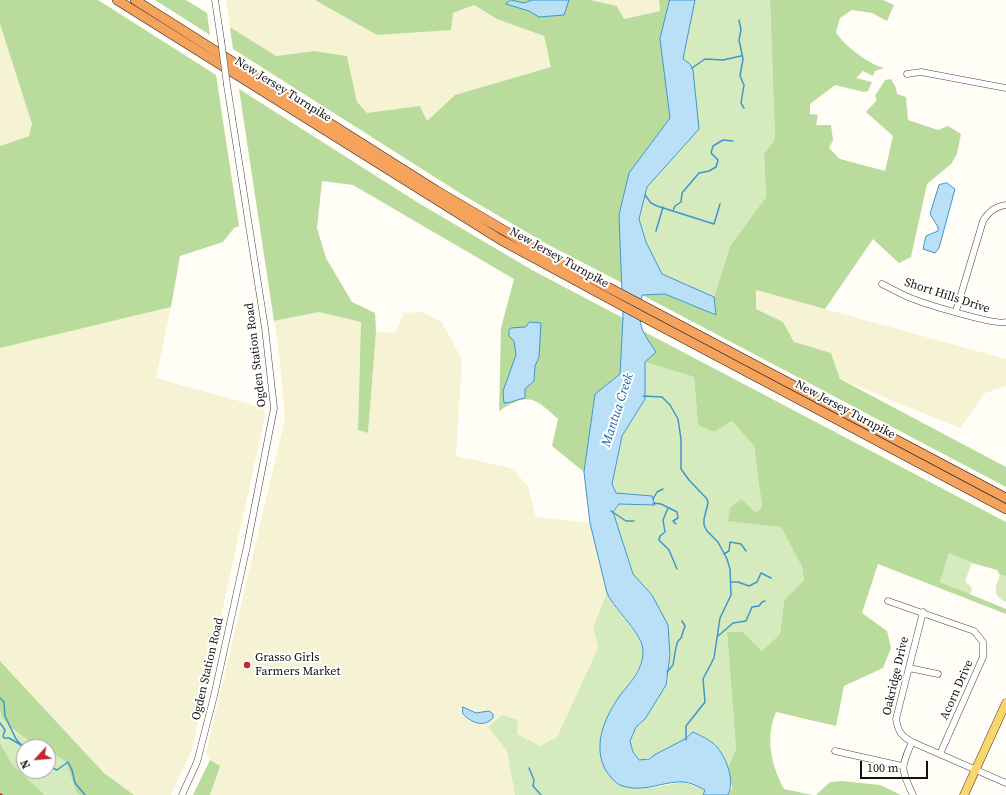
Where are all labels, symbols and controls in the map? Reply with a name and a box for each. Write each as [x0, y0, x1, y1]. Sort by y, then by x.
street label: New Jersey Turnpike [232, 54, 334, 126]
street label: New Jersey Turnpike [507, 225, 611, 291]
street label: Short Hills Drive [902, 275, 992, 317]
street label: Ogden Station Road [242, 302, 270, 408]
water label: Mantua Creek [599, 371, 637, 449]
street label: New Jersey Turnpike [792, 378, 898, 442]
street label: Ogden Station Road [189, 616, 227, 722]
street label: Oakridge Drive [880, 635, 912, 717]
place label: Grasso Girls Farmers Market [255, 651, 340, 679]
street label: Acorn Drive [937, 658, 977, 722]
marker: Grasso Girls Farmers Market [242, 660, 252, 670]
north arrow [16, 739, 56, 779]
scale bar [862, 753, 930, 779]
text: N [17, 757, 34, 771]
text: 100 m [867, 760, 899, 776]

